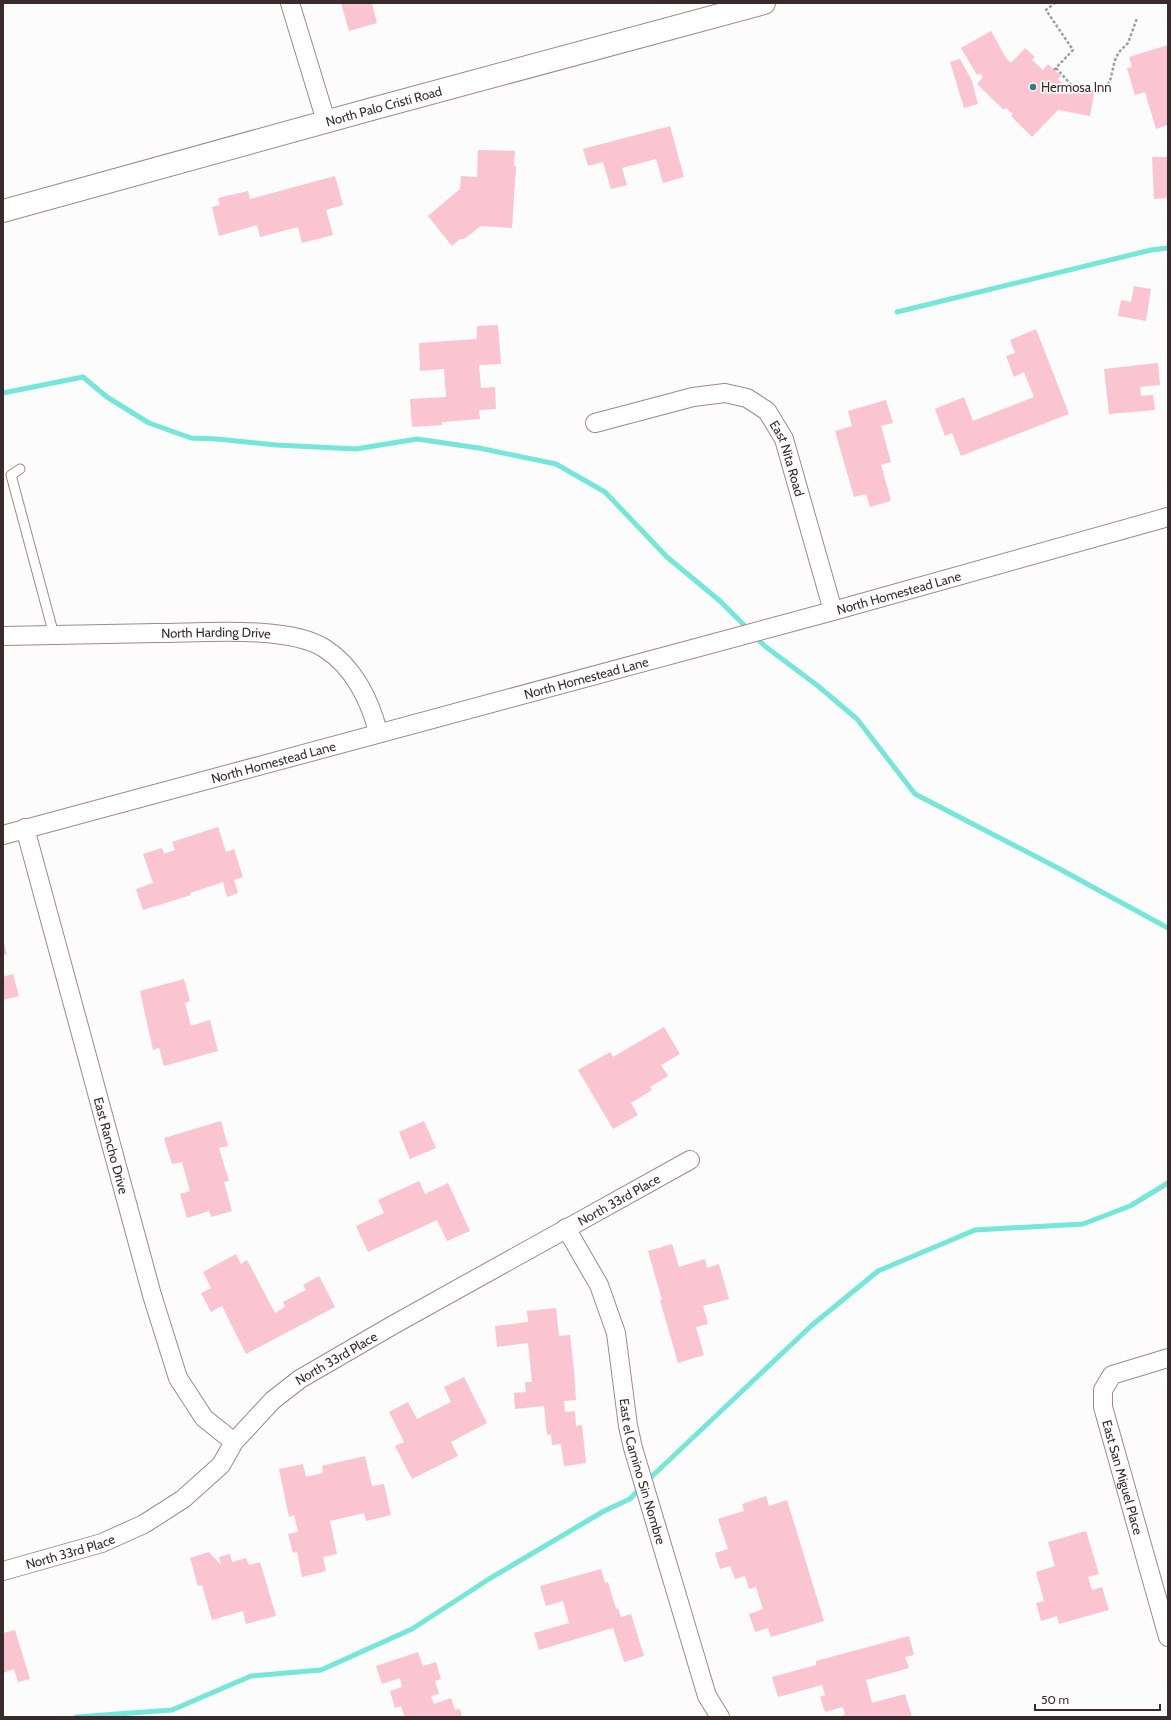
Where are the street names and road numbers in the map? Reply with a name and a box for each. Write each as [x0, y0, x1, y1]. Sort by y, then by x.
street label: North Palo Cristi Road [324, 82, 444, 129]
street label: East Nita Road [766, 417, 808, 498]
street label: North Homestead Lane [835, 567, 963, 618]
street label: North Harding Drive [161, 624, 272, 641]
street label: North Homestead Lane [522, 653, 651, 702]
street label: North Homestead Lane [209, 738, 338, 786]
street label: East Rancho Drive [91, 1095, 132, 1196]
street label: North 33rd Place [575, 1170, 663, 1229]
street label: North 33rd Place [292, 1328, 380, 1388]
street label: East el Camino Sin Nombre [617, 1397, 669, 1547]
street label: East San Miguel Place [1099, 1418, 1147, 1537]
street label: North 33rd Place [24, 1530, 118, 1572]

